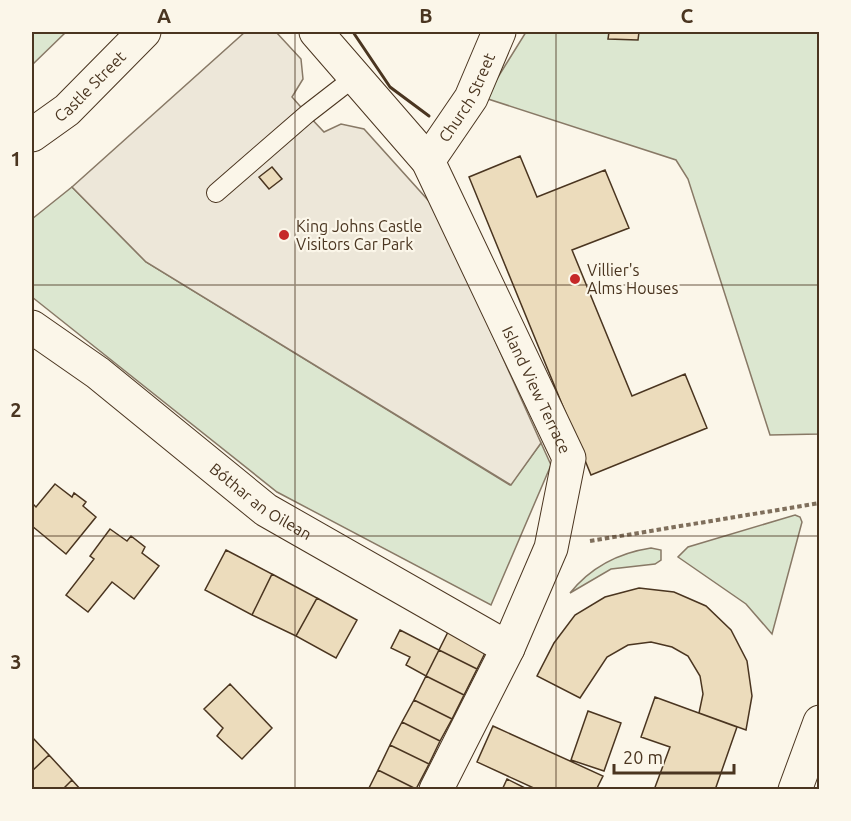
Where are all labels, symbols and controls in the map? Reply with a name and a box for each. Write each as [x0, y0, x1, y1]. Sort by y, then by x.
text: A [157, 4, 171, 27]
text: B [419, 4, 433, 27]
text: C [681, 4, 694, 27]
street label: Castle Street [51, 47, 130, 125]
street label: Church Street [435, 49, 498, 145]
text: 1 [10, 147, 22, 170]
place label: King Johns Castle Visitors Car Park [296, 217, 422, 253]
marker: King Johns Castle Visitors Car Park [277, 228, 291, 242]
place label: Villier's Alms Houses [587, 261, 678, 297]
marker: Villier's Alms Houses [568, 272, 582, 286]
street label: Island View Terrace [499, 323, 574, 456]
text: 2 [10, 398, 22, 421]
street label: Bóthar an Oilean [206, 459, 315, 543]
text: 3 [10, 650, 22, 673]
scale bar [614, 737, 734, 775]
text: 20 m [623, 747, 663, 767]

